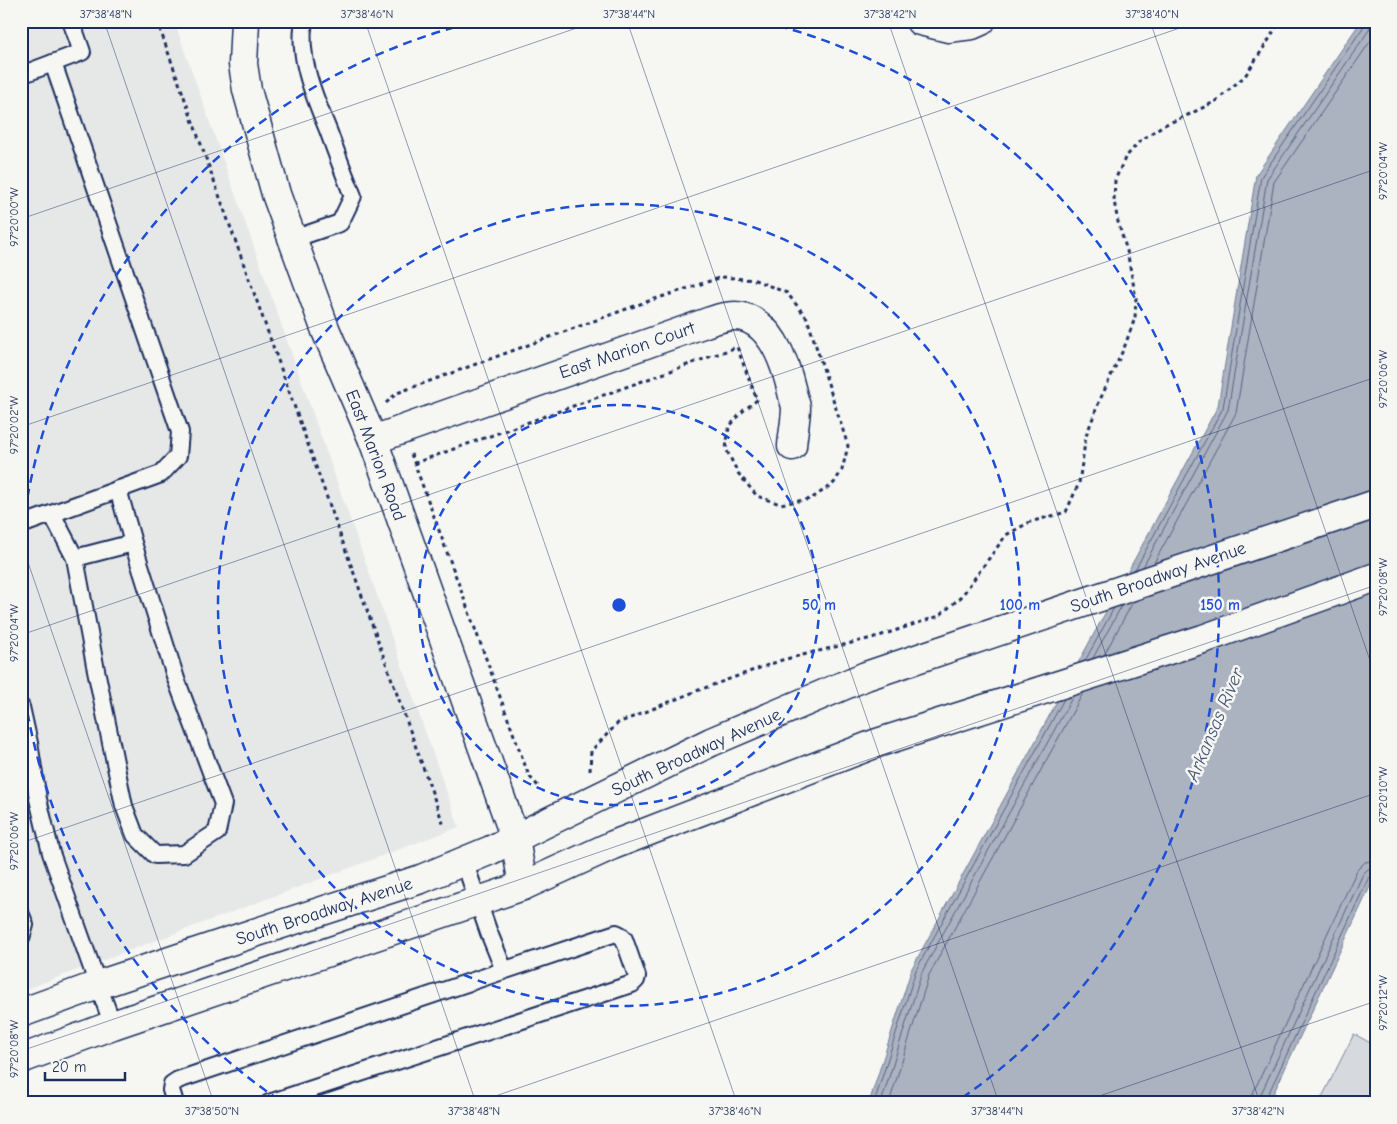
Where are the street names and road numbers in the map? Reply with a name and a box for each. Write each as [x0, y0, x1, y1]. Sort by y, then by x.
street label: East Marion Court [557, 317, 698, 384]
street label: East Marion Road [341, 387, 410, 524]
street label: South Broadway Avenue [1068, 538, 1249, 617]
street label: South Broadway Avenue [608, 704, 784, 801]
street label: South Broadway Avenue [233, 873, 415, 950]

